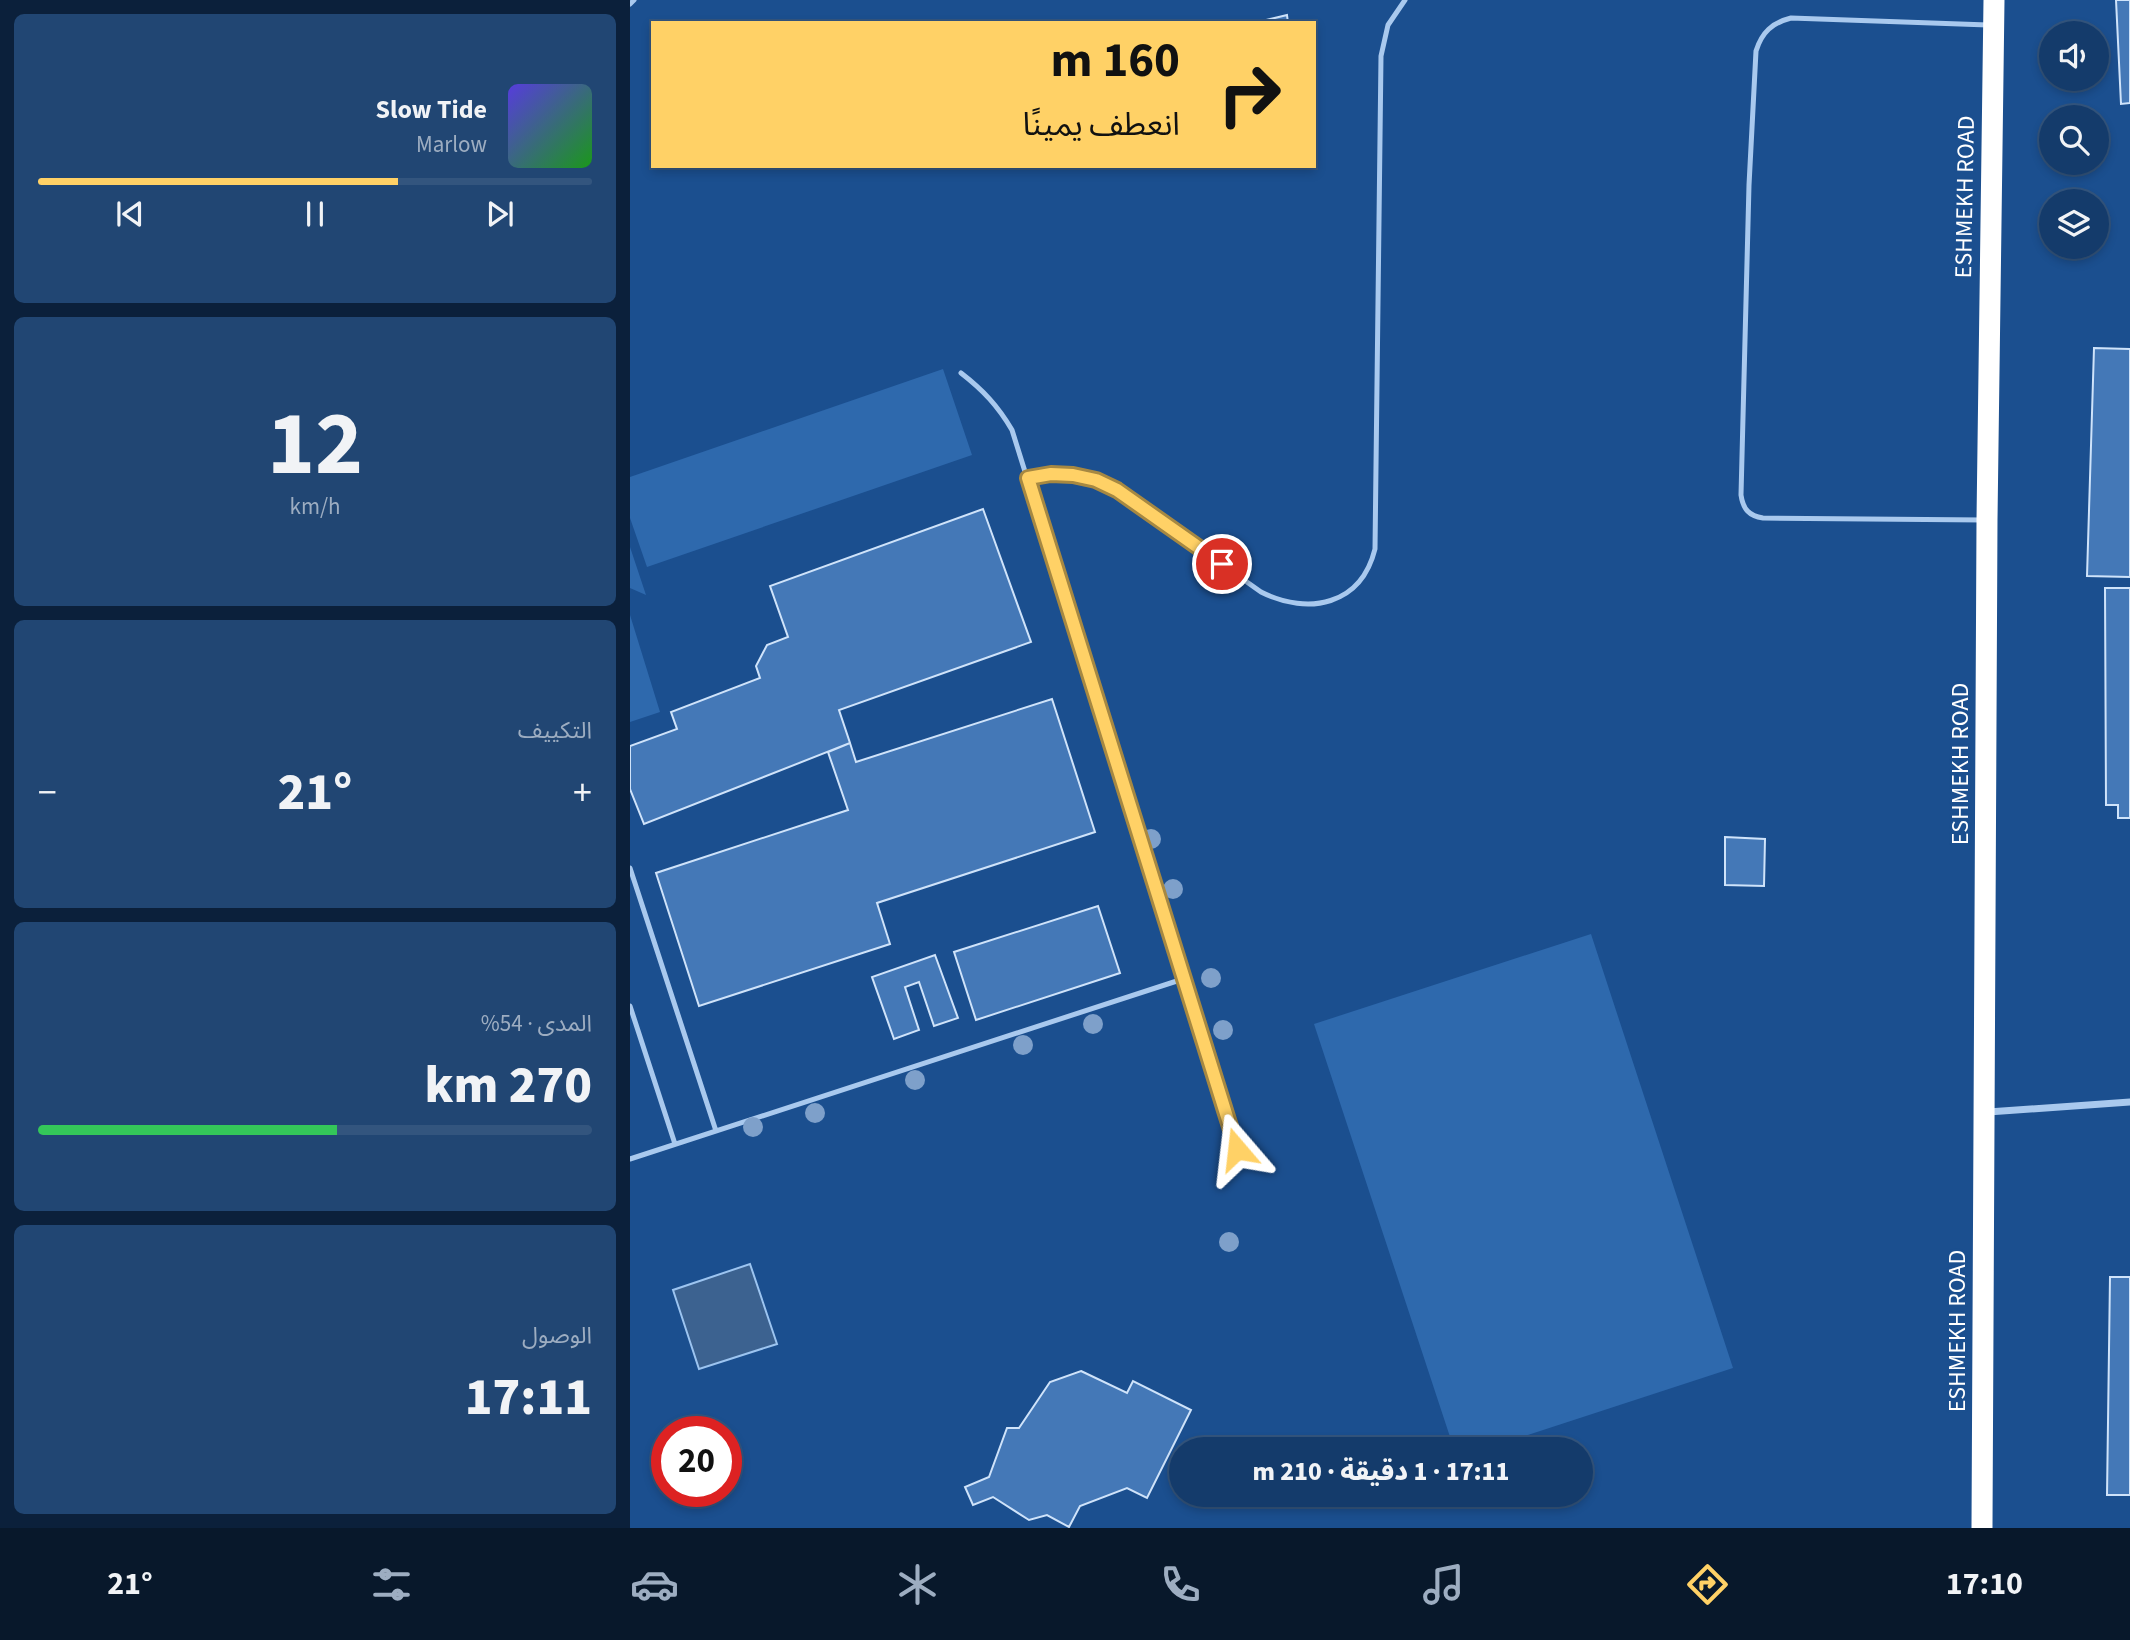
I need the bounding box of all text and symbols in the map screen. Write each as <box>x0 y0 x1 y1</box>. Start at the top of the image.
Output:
map controls <box>2039 21 2109 259</box>
button: sound <box>2039 21 2109 91</box>
text: 160 m <box>1051 26 1180 96</box>
icon: right <box>1204 49 1295 140</box>
text: Slow Tide <box>376 91 487 128</box>
text: انعطف يمينًا <box>1023 102 1180 148</box>
button: search <box>2039 105 2109 175</box>
street label: ESHMEKH ROAD <box>1946 115 1984 279</box>
text: Marlow <box>416 128 487 161</box>
button: layers <box>2039 189 2109 259</box>
icon: previous <box>111 195 149 233</box>
icon: pause <box>296 195 334 233</box>
icon: next <box>481 195 519 233</box>
text: 12 <box>267 380 363 509</box>
text: km/h <box>290 490 341 523</box>
pin <box>1192 534 1252 594</box>
icon: arrive <box>1203 545 1241 583</box>
street label: ESHMEKH ROAD <box>1943 683 1978 845</box>
text: التكييف <box>518 714 592 747</box>
text: 21° <box>278 756 352 830</box>
text: − <box>38 766 57 820</box>
text: + <box>573 766 592 820</box>
text: المدى · 54% <box>481 1007 592 1040</box>
text: 270 km <box>424 1049 592 1123</box>
position arrow <box>1200 1112 1274 1186</box>
street label: ESHMEKH ROAD <box>1940 1250 1975 1412</box>
text: الوصول <box>522 1319 592 1352</box>
text: 17:11 <box>465 1361 592 1435</box>
speed limit sign: 20 <box>651 1416 742 1507</box>
text: 17:11 · 1 دقيقة · 210 m <box>1253 1453 1509 1490</box>
icon: filters <box>367 1560 416 1609</box>
icon: car <box>630 1560 679 1609</box>
icon: climate <box>893 1560 942 1609</box>
icon: phone <box>1156 1560 1205 1609</box>
icon: music <box>1419 1560 1468 1609</box>
icon: directions <box>1683 1560 1732 1609</box>
text: 21° <box>107 1561 153 1607</box>
text: 17:10 <box>1946 1561 2023 1607</box>

